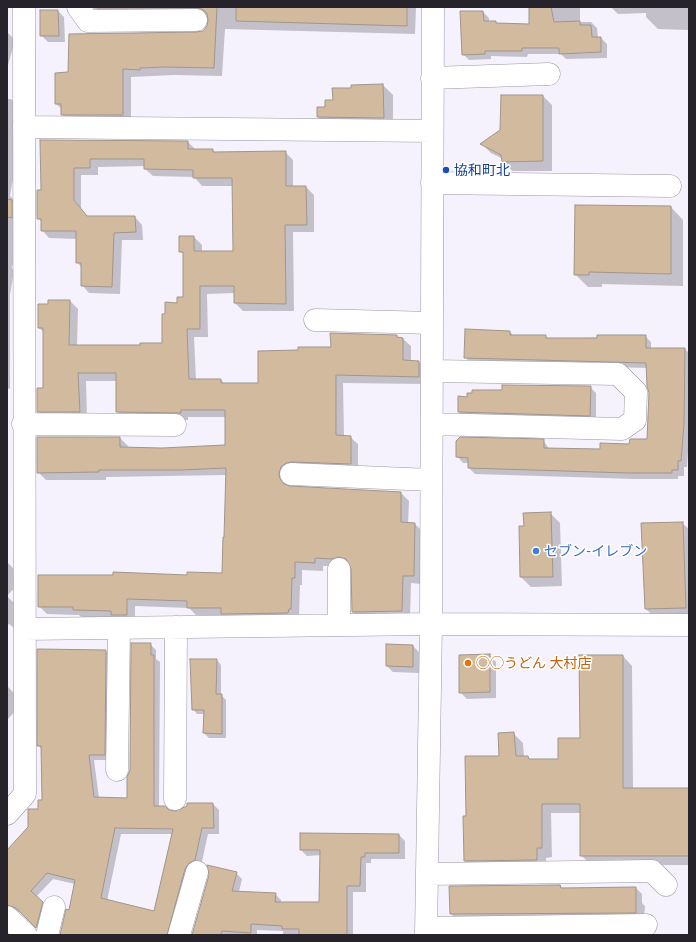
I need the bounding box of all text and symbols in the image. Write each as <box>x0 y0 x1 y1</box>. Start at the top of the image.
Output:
place label: 協和町北 <box>454 162 510 178</box>
marker: 協和町北 <box>441 165 451 175</box>
place label: セブン-イレブン <box>544 543 647 559</box>
marker: セブン-イレブン <box>531 546 541 556</box>
place label: ◯◯うどん 大村店 <box>476 655 592 671</box>
marker: ◯◯うどん 大村店 <box>463 658 473 668</box>

